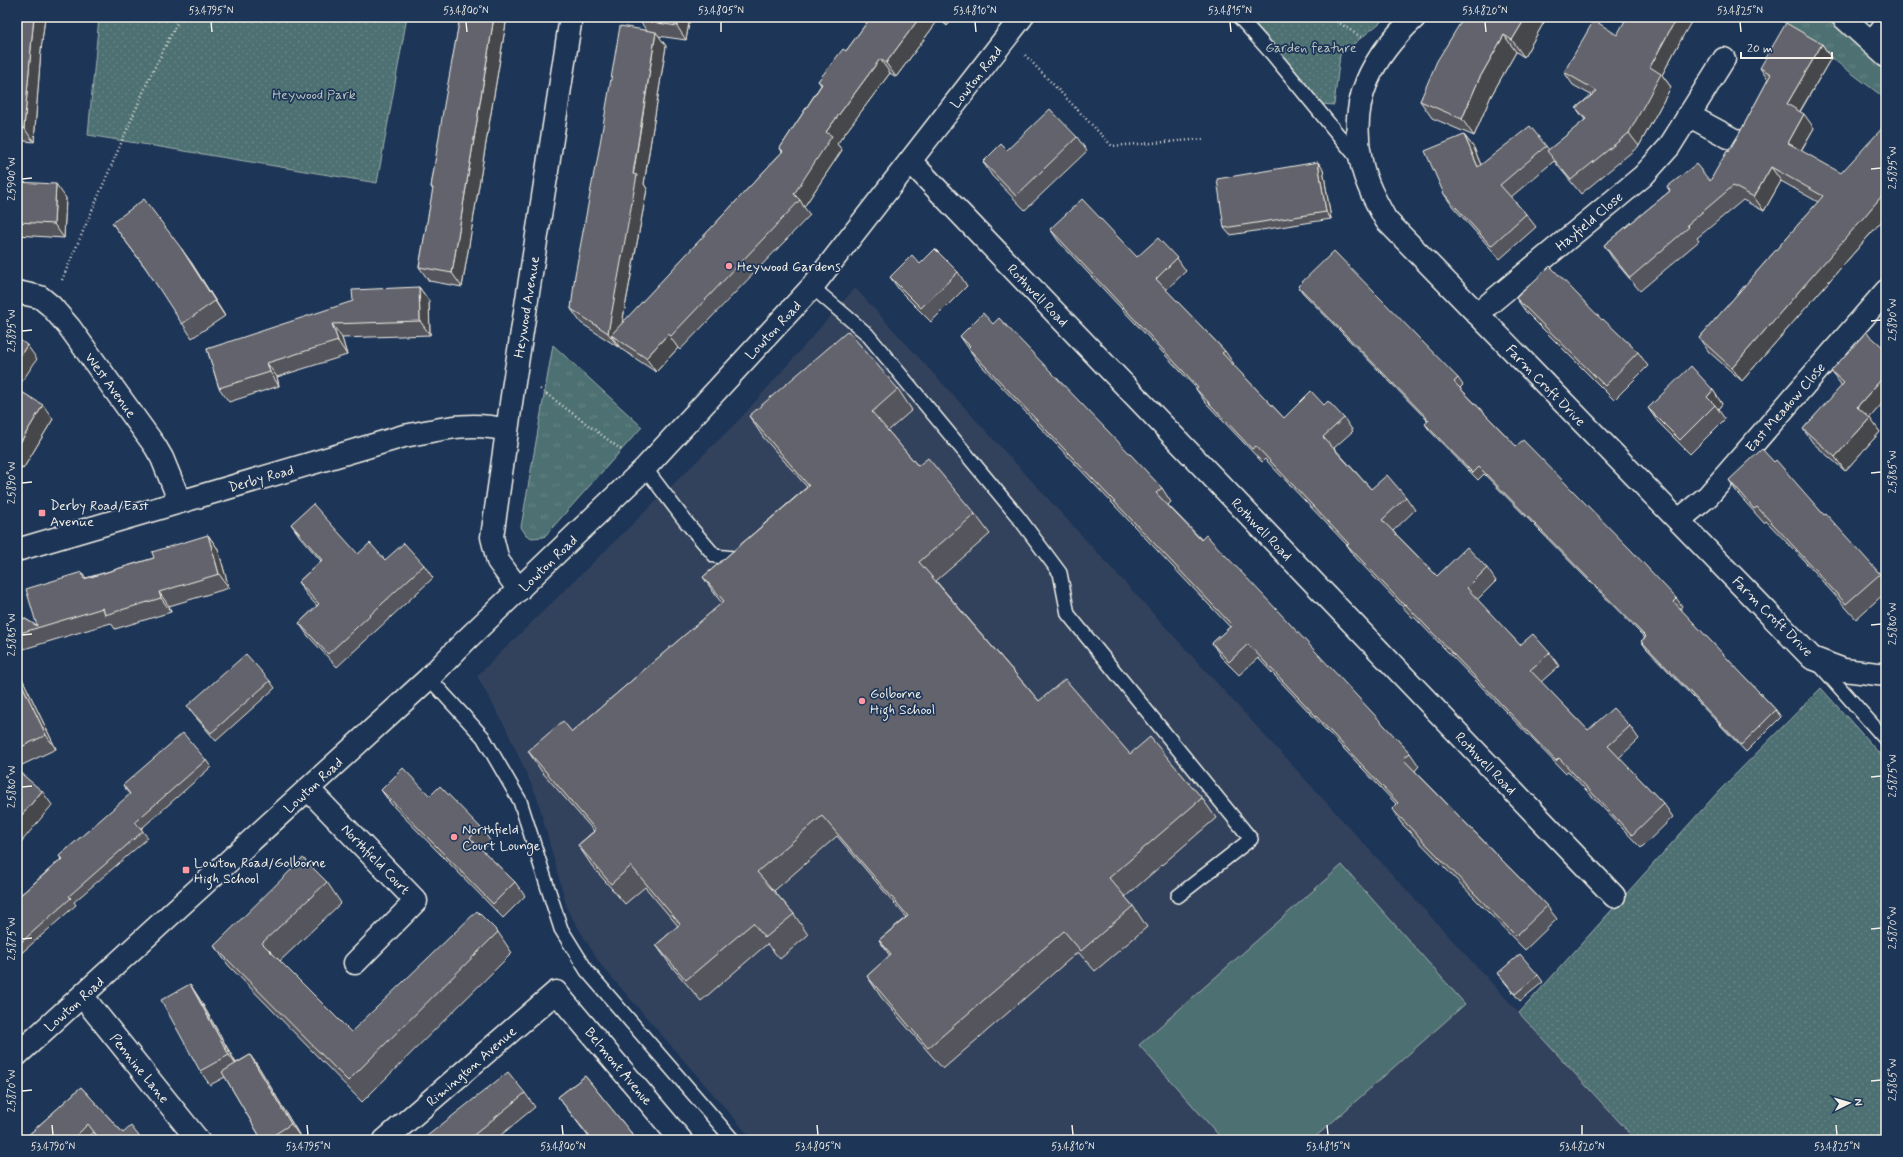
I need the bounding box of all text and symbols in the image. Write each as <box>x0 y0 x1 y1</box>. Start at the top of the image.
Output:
text: 53.4795°N <box>189 4 234 18</box>
text: 53.4800°N <box>443 4 489 18</box>
text: 53.4805°N <box>698 4 744 18</box>
text: 53.4810°N <box>953 4 997 18</box>
text: 53.4815°N <box>1208 4 1252 18</box>
text: 53.4820°N <box>1462 4 1508 18</box>
text: 53.4825°N <box>1717 4 1763 18</box>
scale bar <box>1741 34 1832 60</box>
park label: Garden feature <box>1265 39 1357 57</box>
text: 20 m <box>1747 41 1773 57</box>
street label: Lowton Road <box>947 43 1007 112</box>
park label: Heywood Park <box>272 86 356 104</box>
text: 2.5895°W <box>1886 147 1900 189</box>
text: 2.5900°W <box>5 157 19 201</box>
street label: Hayfield Close <box>1552 188 1627 255</box>
street label: Heywood Avenue <box>510 255 544 359</box>
place label: Heywood Gardens <box>737 258 841 276</box>
street label: Rothwell Road <box>1003 260 1072 331</box>
marker: Heywood Gardens <box>724 261 734 271</box>
street label: Lowton Road <box>742 297 806 364</box>
text: 2.5890°W <box>1886 299 1900 341</box>
text: 2.5895°W <box>5 310 19 352</box>
street label: Farm Croft Drive <box>1502 341 1589 430</box>
street label: West Avenue <box>80 349 140 422</box>
street label: East Meadow Close <box>1742 359 1830 456</box>
text: 2.5885°W <box>1886 451 1900 493</box>
street label: Derby Road <box>226 461 296 497</box>
text: 2.5890°W <box>5 462 19 504</box>
street label: Rothwell Road <box>1227 494 1296 565</box>
place label: Derby Road/East Avenue <box>50 497 149 531</box>
marker: Derby Road/East Avenue <box>37 508 47 518</box>
street label: Lowton Road <box>516 531 582 596</box>
street label: Farm Croft Drive <box>1728 573 1816 661</box>
text: 2.5880°W <box>1886 603 1900 645</box>
text: 2.5885°W <box>5 614 19 656</box>
place label: Golborne High School <box>870 685 935 721</box>
marker: Golborne High School <box>857 696 867 706</box>
street label: Rothwell Road <box>1451 728 1520 799</box>
street label: Lowton Road <box>280 754 347 818</box>
text: 2.5875°W <box>1886 755 1900 797</box>
text: 2.5880°W <box>5 766 19 808</box>
street label: Northfield Court <box>337 821 414 899</box>
place label: Northfield Court Lounge <box>462 821 541 856</box>
marker: Northfield Court Lounge <box>449 832 459 842</box>
place label: Lowton Road/Golborne High School <box>194 854 327 890</box>
marker: Lowton Road/Golborne High School <box>181 865 191 875</box>
text: 2.5870°W <box>1886 907 1900 949</box>
text: 2.5875°W <box>5 918 19 960</box>
street label: Lowton Road <box>41 973 108 1036</box>
street label: Rimington Avenue <box>423 1023 520 1111</box>
street label: Belmont Avenue <box>580 1024 656 1110</box>
street label: Pennine Lane <box>106 1030 173 1107</box>
text: 2.5865°W <box>1886 1059 1900 1101</box>
text: 2.5870°W <box>5 1070 19 1112</box>
north arrow <box>1829 1083 1869 1123</box>
text: N <box>1851 1098 1865 1106</box>
text: 53.4790°N <box>31 1140 75 1154</box>
text: 53.4795°N <box>286 1140 331 1154</box>
text: 53.4800°N <box>540 1140 586 1154</box>
text: 53.4805°N <box>795 1140 841 1154</box>
text: 53.4810°N <box>1051 1140 1095 1154</box>
text: 53.4815°N <box>1306 1140 1350 1154</box>
text: 53.4820°N <box>1559 1140 1605 1154</box>
text: 53.4825°N <box>1814 1140 1860 1154</box>

